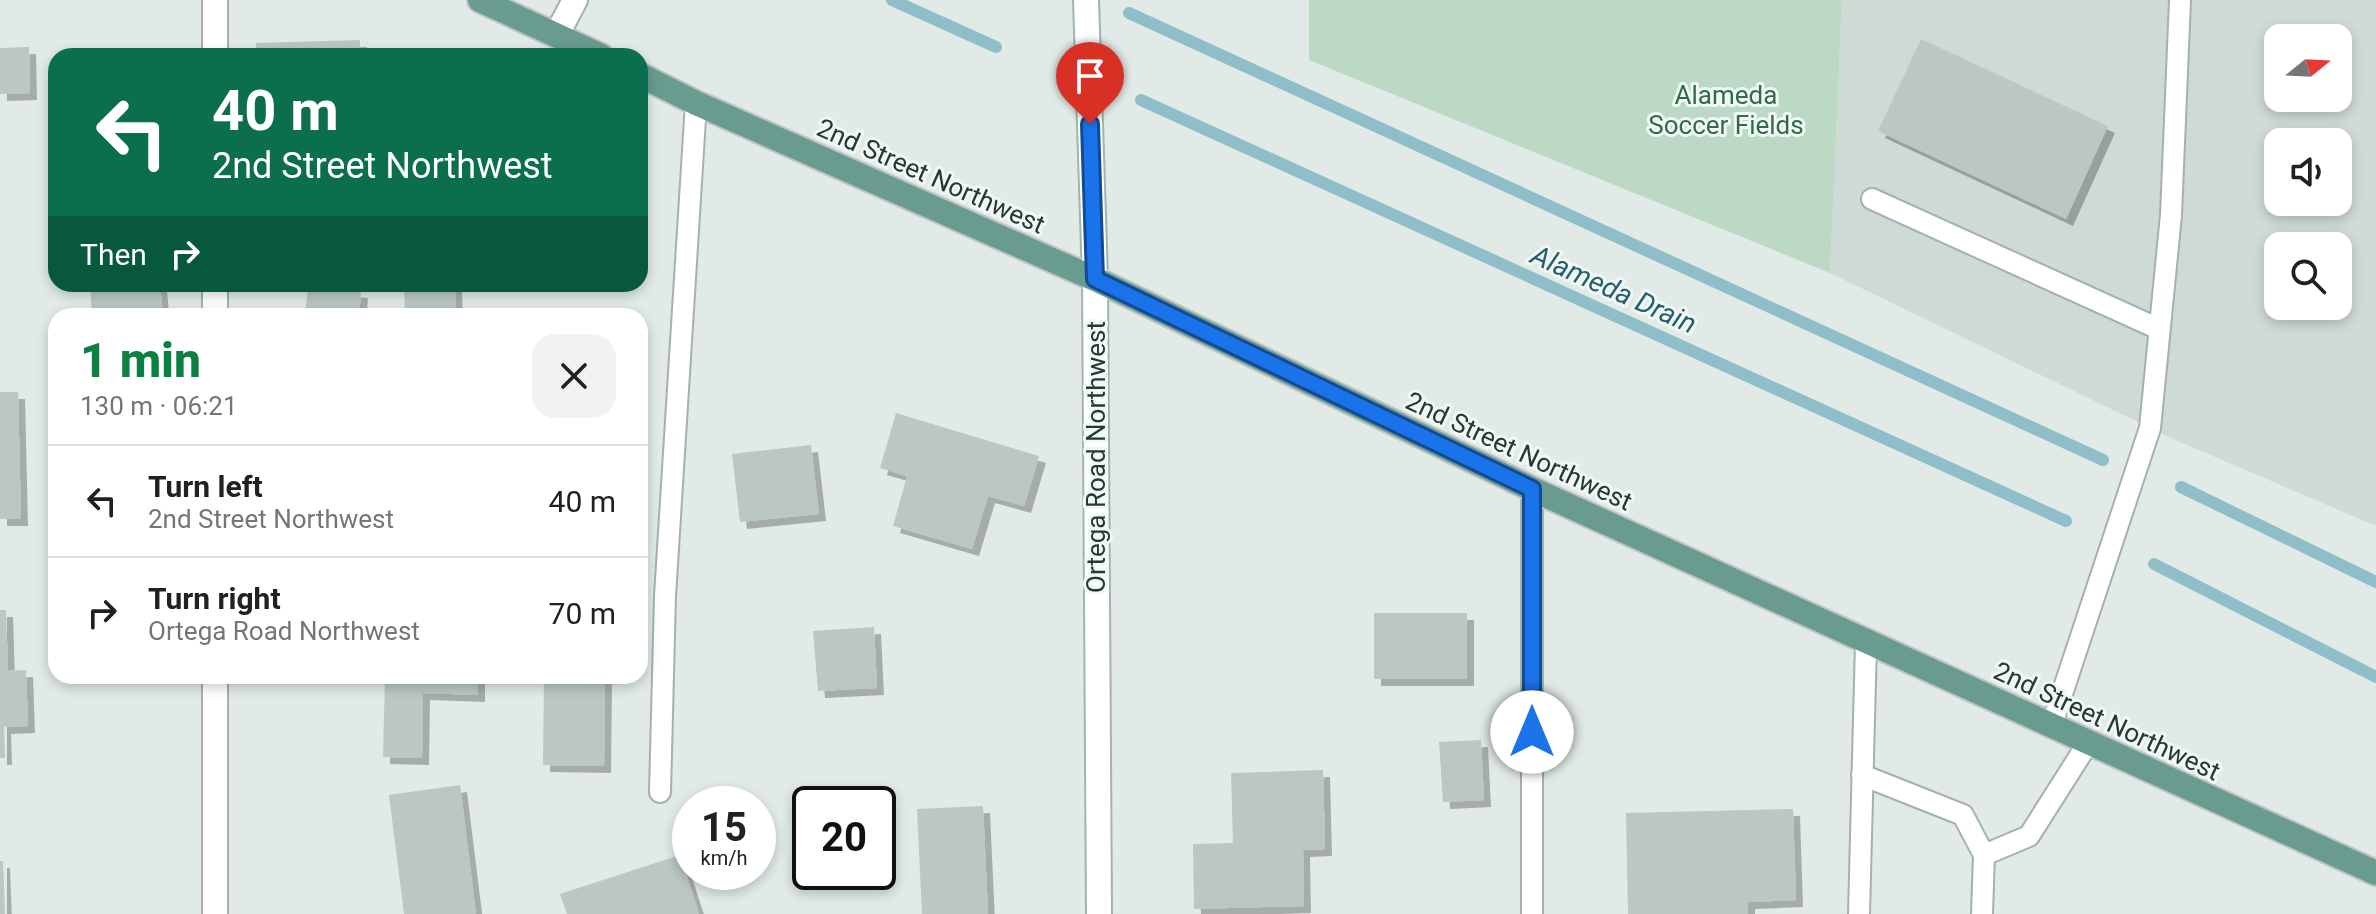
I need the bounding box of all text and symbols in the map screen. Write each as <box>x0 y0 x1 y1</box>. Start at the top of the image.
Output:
north arrow <box>2264 24 2352 112</box>
map controls <box>2264 24 2352 320</box>
pin <box>1056 42 1124 124</box>
icon: arrive <box>1068 54 1112 98</box>
text: 40 m <box>212 78 339 144</box>
icon: left <box>80 80 184 184</box>
park label: Alameda Soccer Fields <box>1648 80 1804 140</box>
street label: 2nd Street Northwest <box>813 112 1049 240</box>
button: sound <box>2264 128 2352 216</box>
text: 2nd Street Northwest <box>212 145 553 187</box>
icon: right <box>163 232 207 276</box>
button: search <box>2264 232 2352 320</box>
text: Then <box>80 237 147 272</box>
water label: Alameda Drain <box>1524 238 1701 341</box>
street label: Ortega Road Northwest <box>1081 321 1111 593</box>
text: 1 min <box>80 332 201 389</box>
button: close <box>532 334 616 418</box>
street label: 2nd Street Northwest <box>1401 385 1637 517</box>
text: 130 m · 06:21 <box>80 391 238 421</box>
text: Turn left <box>148 469 263 504</box>
icon: left <box>80 479 124 523</box>
text: 40 m <box>549 484 616 519</box>
text: 2nd Street Northwest <box>148 504 394 534</box>
text: Turn right <box>148 581 281 616</box>
icon: right <box>80 591 124 635</box>
text: 70 m <box>549 596 616 631</box>
text: Ortega Road Northwest <box>148 616 420 646</box>
street label: 2nd Street Northwest <box>1989 655 2225 787</box>
position arrow <box>1490 690 1574 774</box>
speed limit sign: 20 <box>792 786 896 890</box>
text: 15 <box>701 804 747 851</box>
text: km/h <box>701 846 747 870</box>

